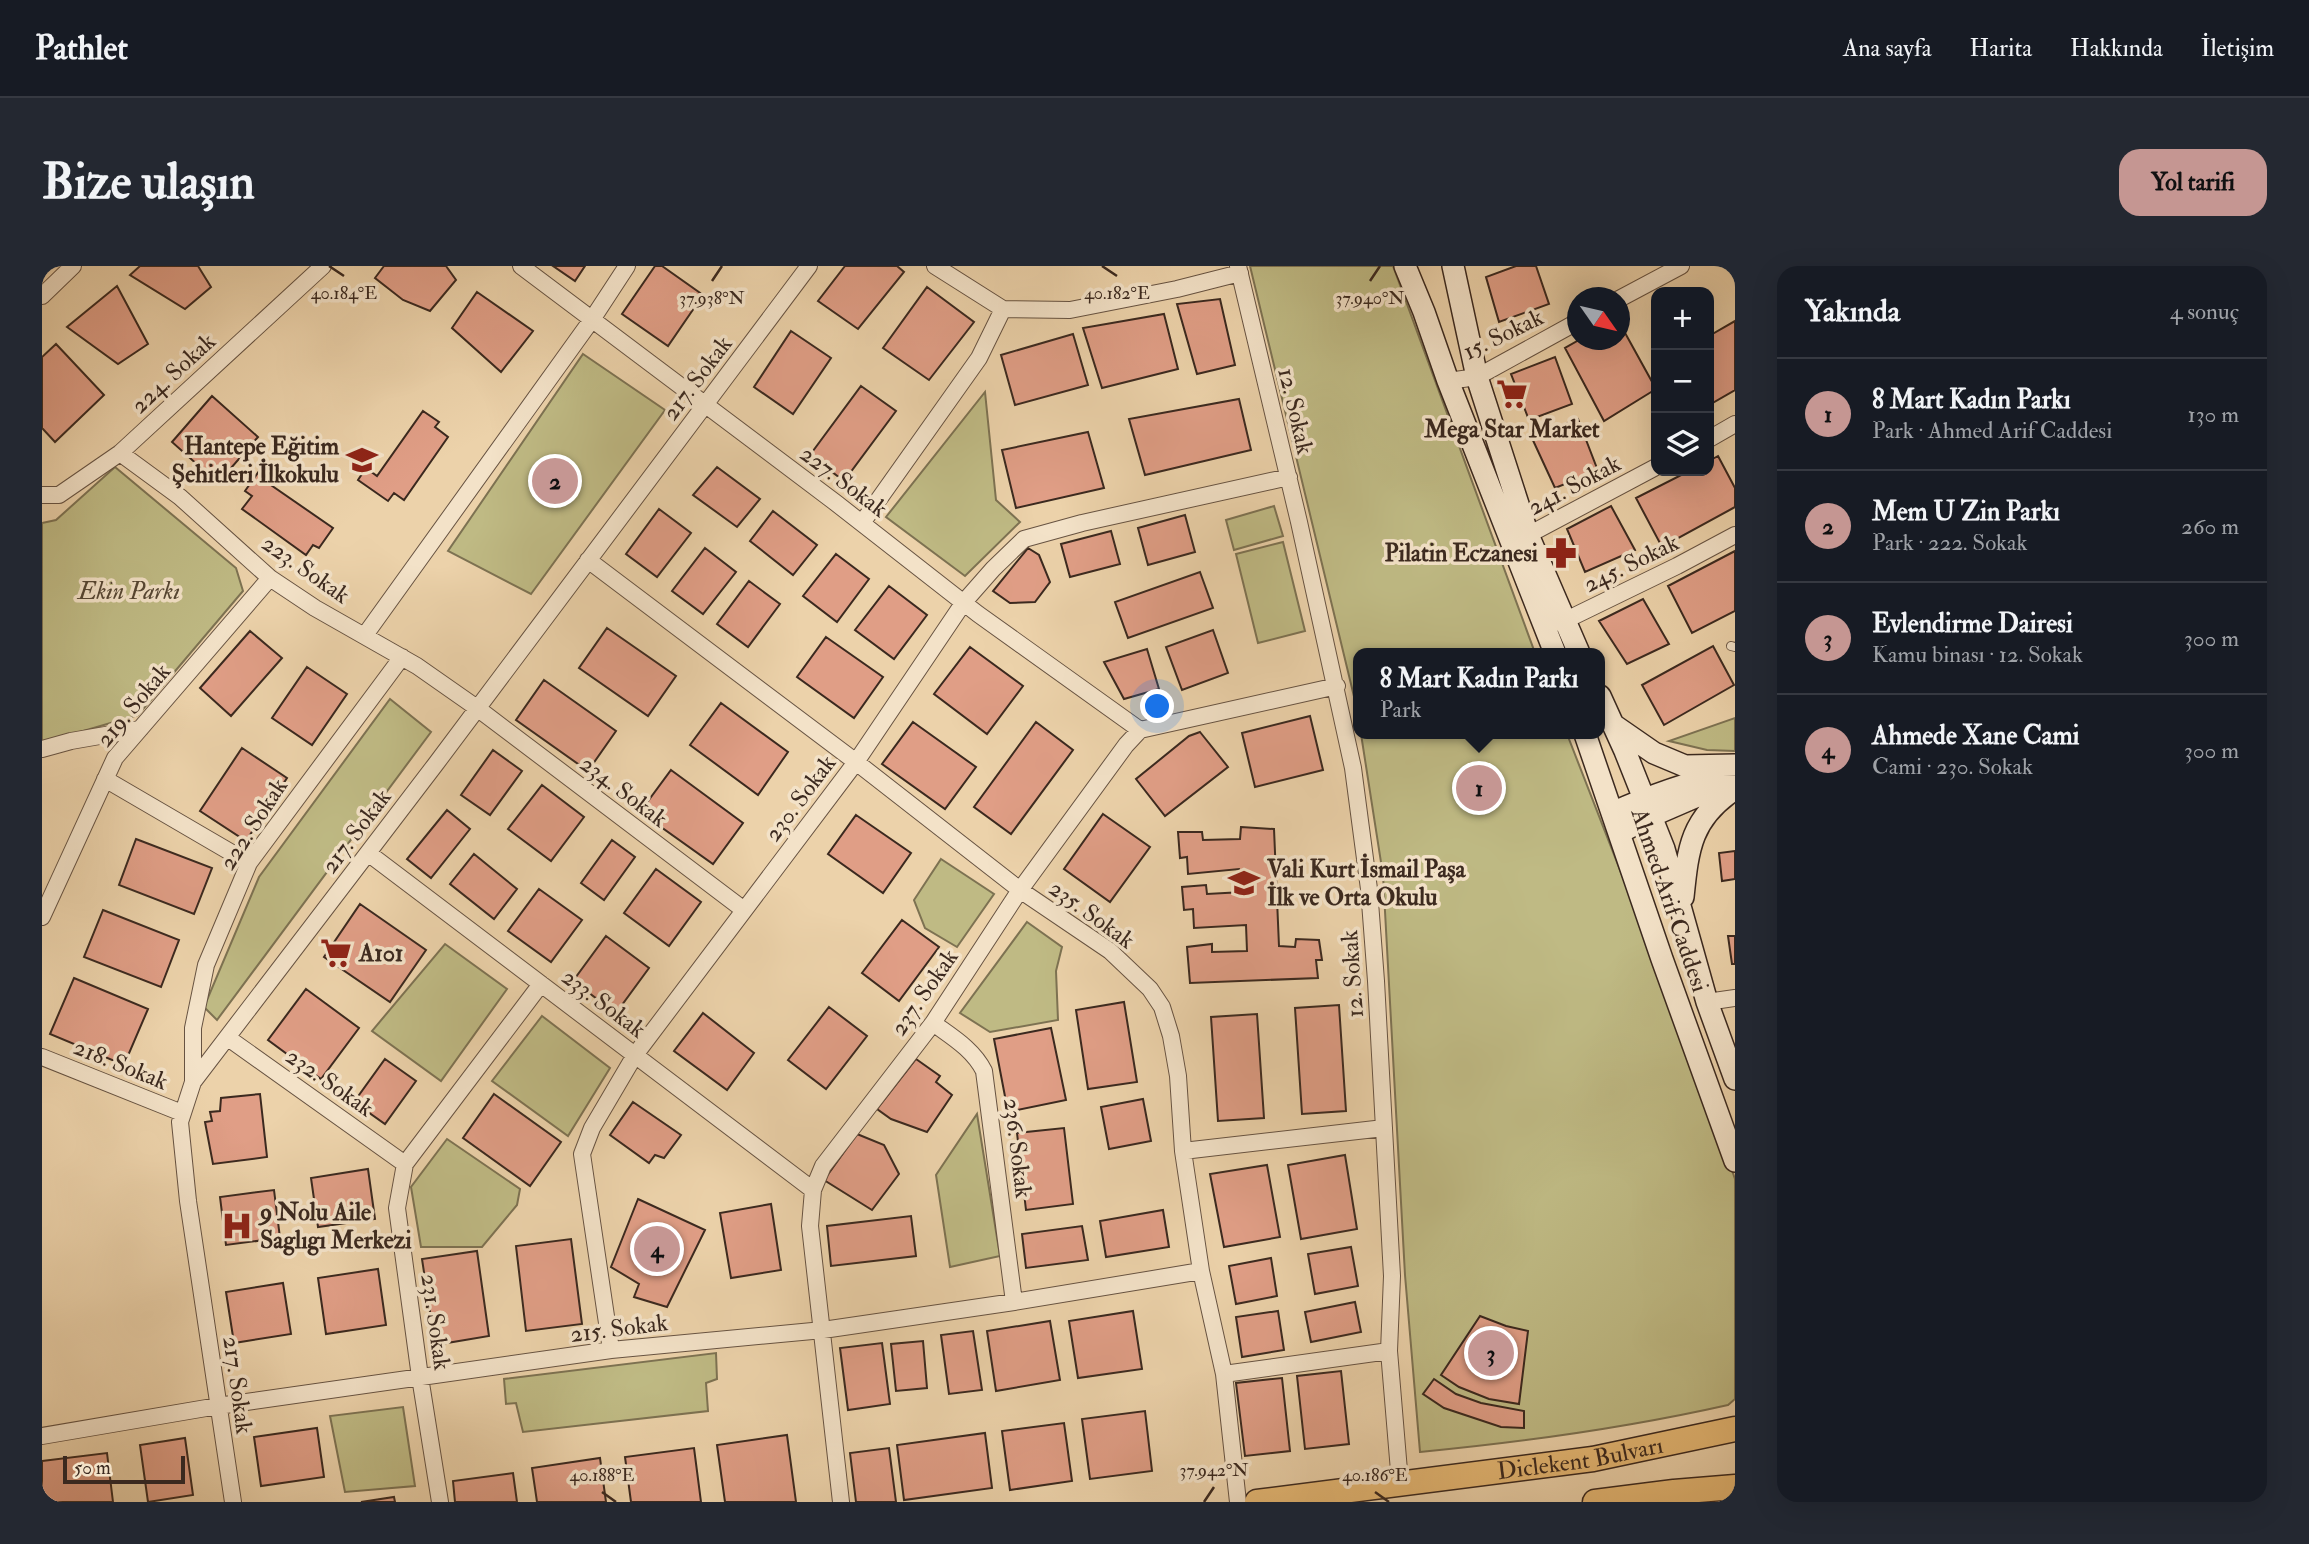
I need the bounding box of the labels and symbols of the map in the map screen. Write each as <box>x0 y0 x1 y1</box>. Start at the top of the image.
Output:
text: 40.184°E <box>311 282 377 305</box>
text: 40.182°E <box>1084 282 1150 305</box>
text: 37.938°N <box>679 287 745 310</box>
text: 37.940°N <box>1336 287 1404 310</box>
north arrow <box>1567 287 1630 350</box>
street label: 15. Sokak <box>1458 301 1549 367</box>
street label: 224. Sokak <box>124 326 223 420</box>
street label: 217. Sokak <box>655 329 740 427</box>
street label: 12. Sokak <box>1271 365 1321 458</box>
supermarket icon: Mega Star Market <box>1495 377 1529 411</box>
place label: Mega Star Market <box>1423 414 1600 445</box>
place label: Hantepe Eğitim Şehitleri İlkokulu <box>172 431 340 490</box>
street label: 227. Sokak <box>794 438 894 525</box>
school or university icon: Hantepe Eğitim Şehitleri İlkokulu <box>345 443 379 477</box>
street label: 241. Sokak <box>1522 448 1626 523</box>
pin: 2 <box>532 455 578 507</box>
street label: 245. Sokak <box>1578 527 1684 600</box>
street label: 223. Sokak <box>256 528 356 611</box>
pharmacy icon: Pilatin Eczanesi <box>1544 536 1578 570</box>
place label: Pilatin Eczanesi <box>1384 538 1539 569</box>
park label: Ekin Parkı <box>76 576 180 607</box>
street label: 219. Sokak <box>89 657 178 754</box>
your location <box>1140 689 1174 723</box>
street label: 234. Sokak <box>574 748 674 835</box>
street label: 230. Sokak <box>758 748 843 848</box>
pin: 1 <box>1456 762 1502 814</box>
street label: 222. Sokak <box>212 772 295 876</box>
street label: 217. Sokak <box>314 782 399 880</box>
street label: Ahmed Arif Caddesi <box>1623 803 1715 996</box>
place label: Vali Kurt İsmail Paşa İlk ve Orta Okulu <box>1266 853 1467 913</box>
school or university icon: Vali Kurt İsmail Paşa İlk ve Orta Okulu <box>1227 866 1261 900</box>
street label: 235. Sokak <box>1043 873 1141 956</box>
street label: 12. Sokak <box>1334 929 1371 1019</box>
supermarket icon: A101 <box>319 936 353 970</box>
place label: A101 <box>358 938 403 969</box>
street label: 237. Sokak <box>883 942 966 1042</box>
street label: 233. Sokak <box>555 962 652 1045</box>
street label: 218. Sokak <box>69 1032 173 1098</box>
street label: 232. Sokak <box>280 1041 380 1124</box>
street label: 236. Sokak <box>996 1096 1039 1200</box>
place label: 9 Nolu Aile Saglıgı Merkezi <box>258 1197 412 1256</box>
hospital icon: 9 Nolu Aile Saglıgı Merkezi <box>220 1209 254 1243</box>
pin: 4 <box>634 1223 680 1275</box>
street label: 231. Sokak <box>413 1272 458 1373</box>
street label: 215. Sokak <box>569 1307 670 1350</box>
pin: 3 <box>1468 1327 1514 1379</box>
street label: 217. Sokak <box>215 1334 260 1436</box>
street label: Diclekent Bulvarı <box>1495 1430 1666 1487</box>
scale bar <box>63 1453 186 1485</box>
text: 37.942°N <box>1180 1459 1248 1482</box>
text: 40.188°E <box>569 1464 635 1487</box>
text: 40.186°E <box>1342 1464 1408 1487</box>

